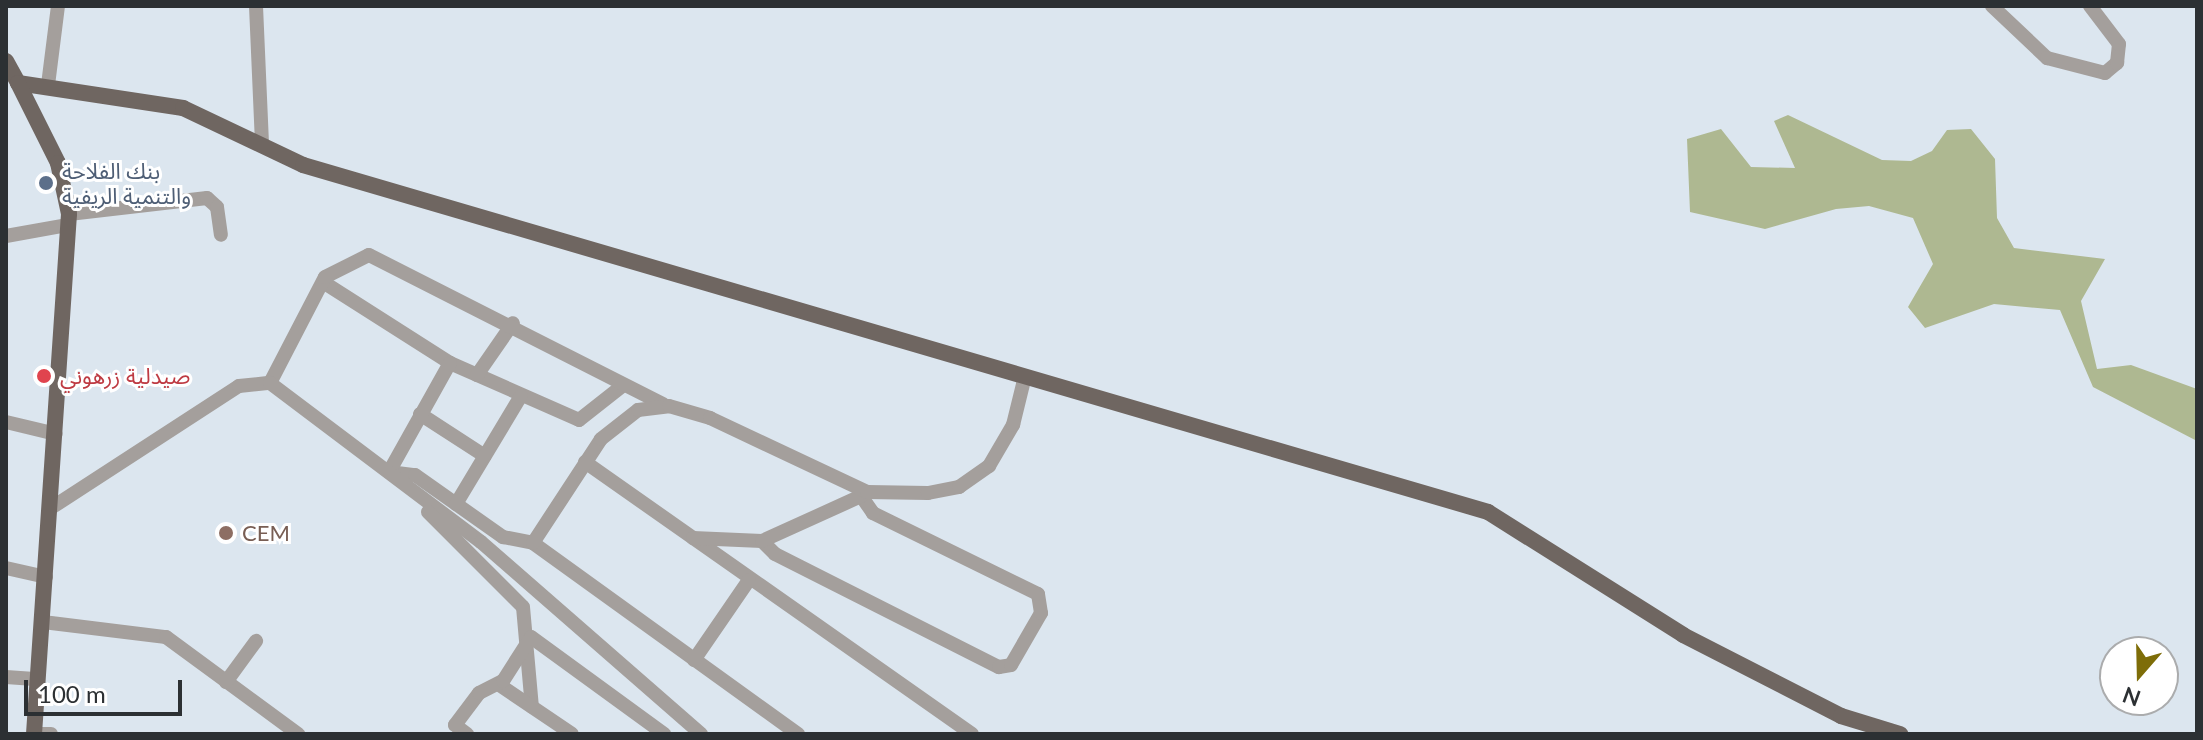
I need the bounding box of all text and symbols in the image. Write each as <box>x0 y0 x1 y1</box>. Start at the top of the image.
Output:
place label: بنك الفلاحة والتنمية الريفية <box>62 157 191 208</box>
marker: بنك الفلاحة والتنمية الريفية <box>37 174 55 192</box>
place label: صيدلية زرهوني <box>60 363 190 389</box>
marker: صيدلية زرهوني <box>35 367 53 385</box>
place label: CEM <box>242 520 290 546</box>
marker: CEM <box>217 524 235 542</box>
north arrow <box>2099 636 2179 716</box>
scale bar <box>28 664 186 714</box>
text: 100 m <box>38 679 106 708</box>
text: N <box>2119 682 2144 713</box>

